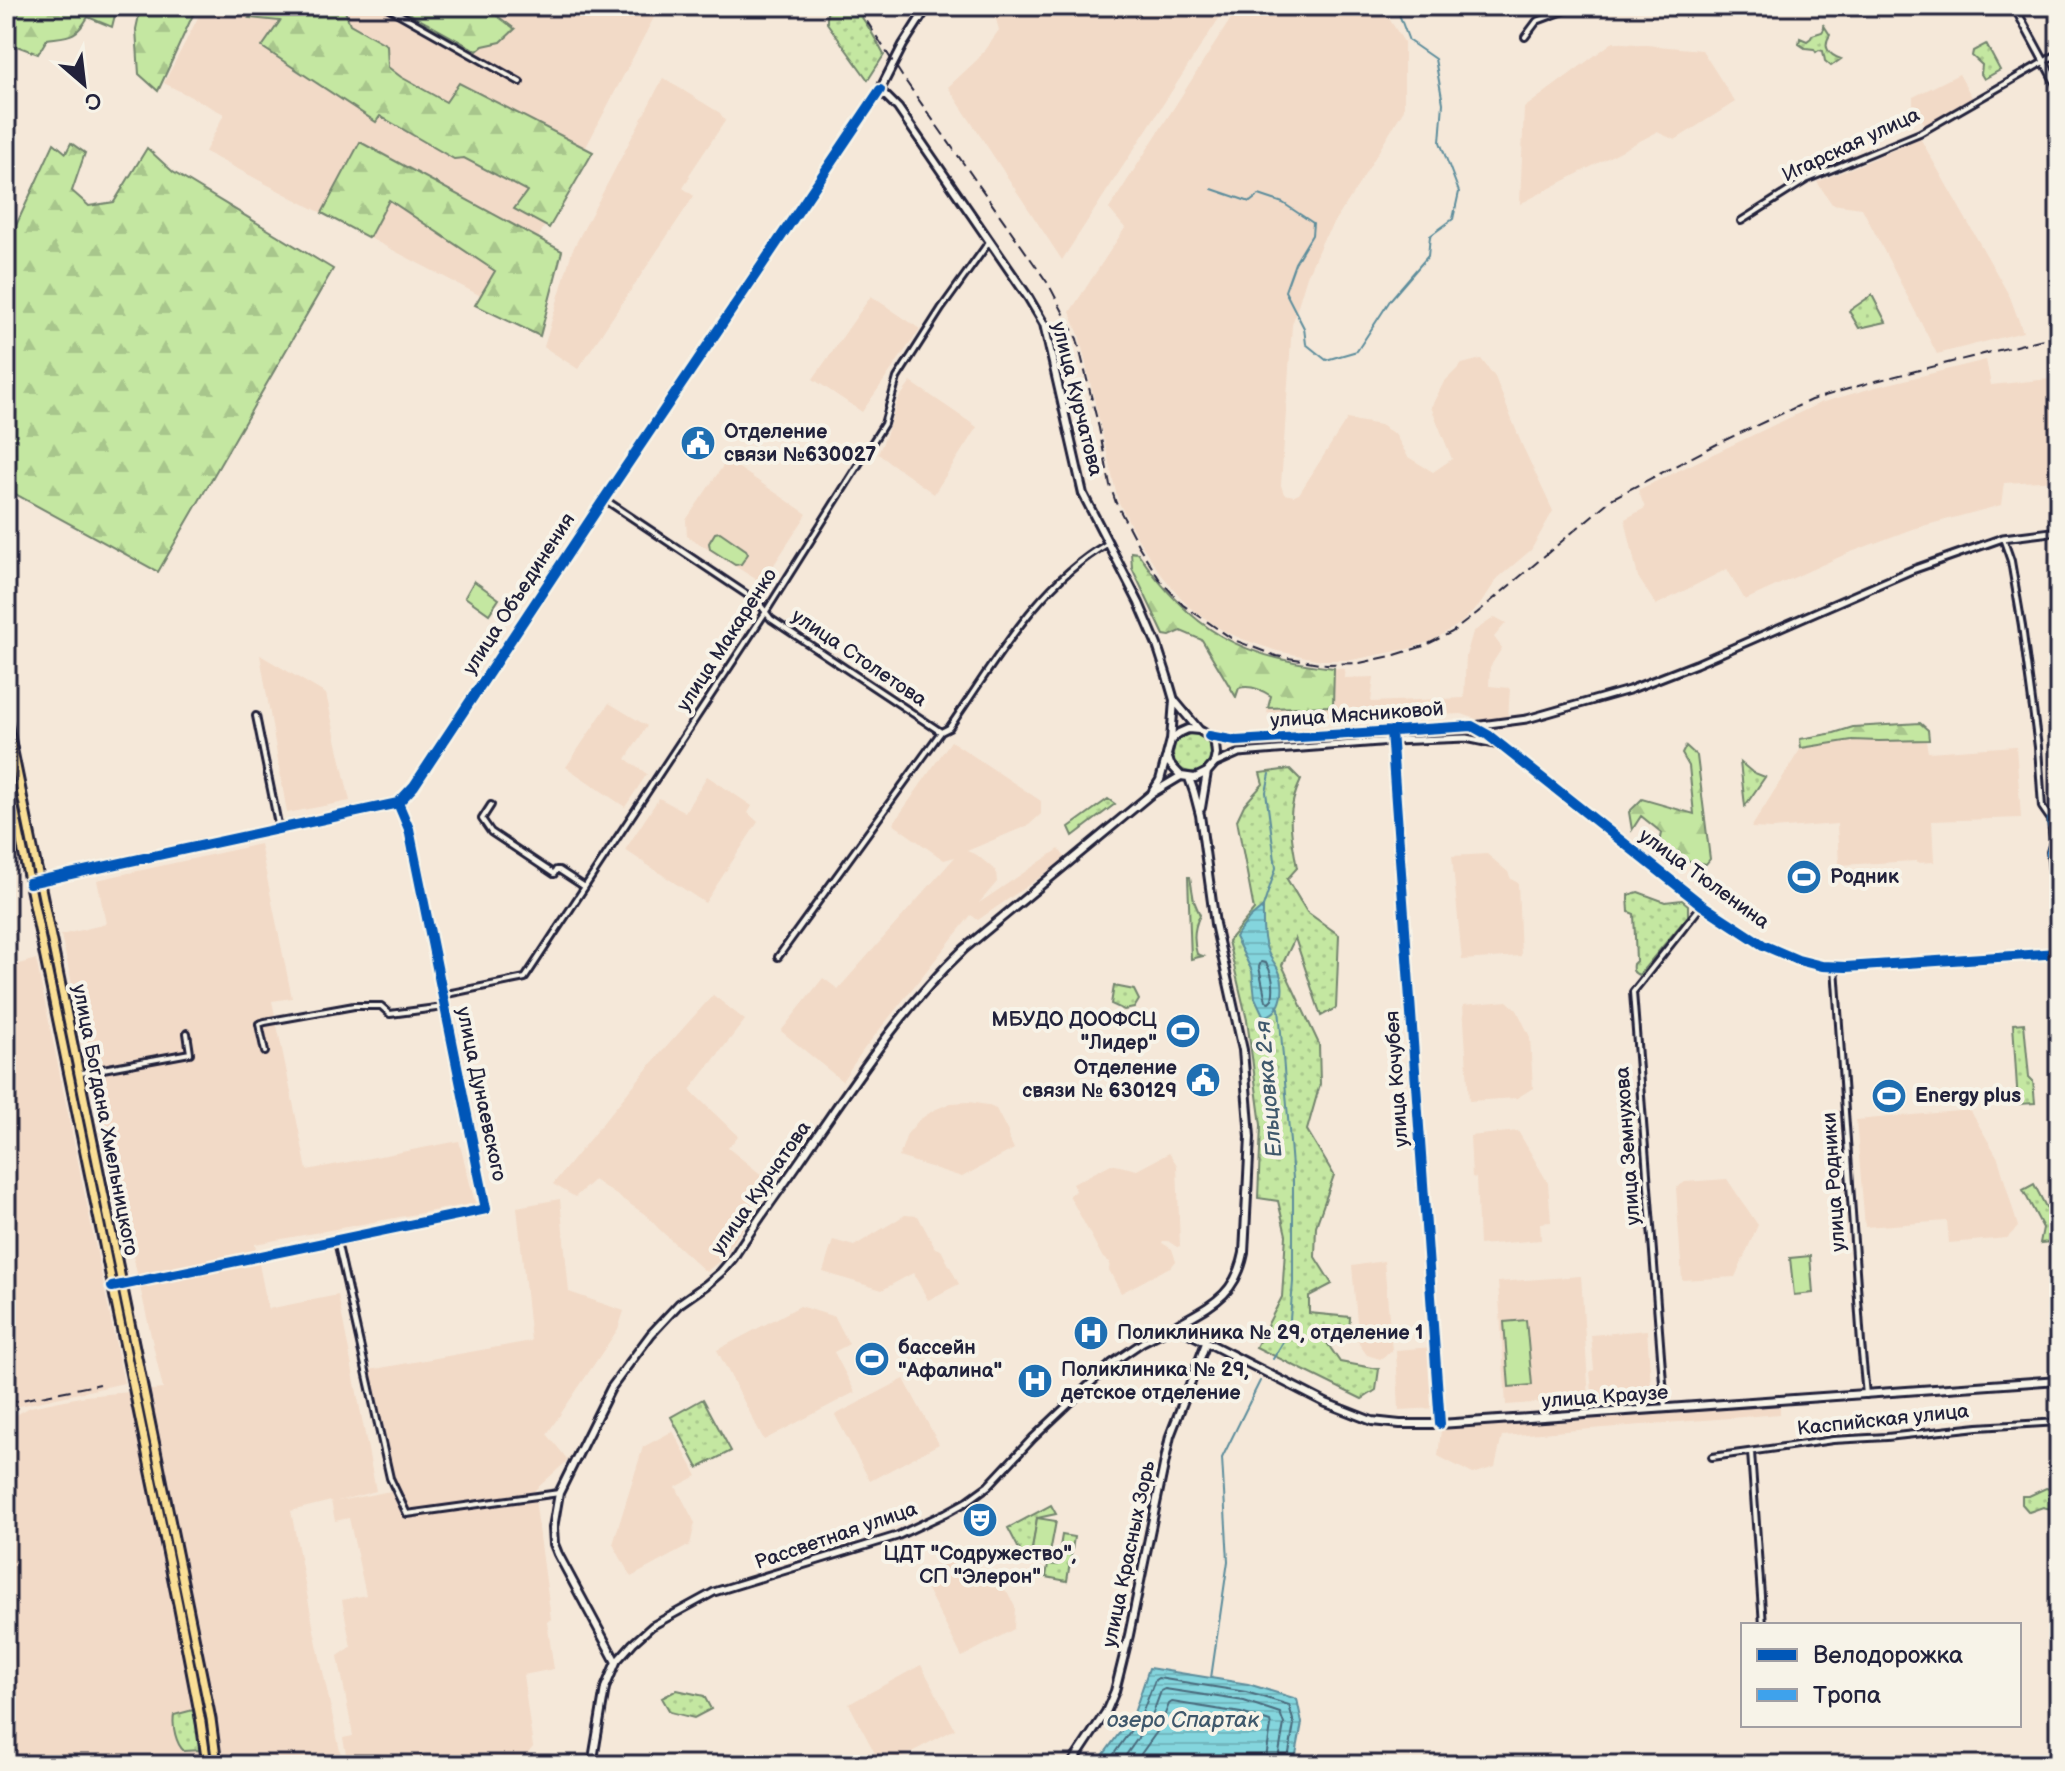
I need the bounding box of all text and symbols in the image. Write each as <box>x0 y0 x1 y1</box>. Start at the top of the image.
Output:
north arrow <box>44 44 124 124</box>
text: С <box>80 85 106 116</box>
street label: Игарская улица <box>1778 103 1924 187</box>
street label: улица Курчатова <box>1046 319 1108 479</box>
place label: Отделение связи №630027 <box>724 420 876 467</box>
public building icon: Отделение связи №630027 <box>679 424 717 462</box>
street label: улица Объединения <box>458 509 580 679</box>
street label: улица Макаренко <box>672 564 782 716</box>
street label: улица Столетова <box>787 604 931 712</box>
street label: улица Мясниковой <box>1269 697 1445 733</box>
street label: улица Тюленина <box>1634 824 1774 934</box>
sports icon: Родник <box>1785 858 1823 896</box>
place label: Родник <box>1830 865 1899 889</box>
street label: улица Богдана Хмельницкого <box>67 982 143 1258</box>
street label: улица Дунаевского <box>451 1005 511 1183</box>
place label: МБУДО ДООФСЦ "Лидер" <box>992 1008 1157 1055</box>
street label: улица Кочубея <box>1380 1010 1414 1148</box>
sports icon: МБУДО ДООФСЦ "Лидер" <box>1164 1012 1202 1050</box>
water label: Ельцовка 2-я <box>1250 1020 1288 1158</box>
place label: Отделение связи № 630129 <box>1022 1056 1177 1103</box>
public building icon: Отделение связи № 630129 <box>1184 1061 1222 1099</box>
street label: улица Земнухова <box>1610 1066 1646 1226</box>
sports icon: Energy plus <box>1870 1077 1908 1115</box>
place label: Energy plus <box>1915 1084 2021 1108</box>
street label: улица Родники <box>1817 1111 1851 1253</box>
street label: улица Курчатова <box>706 1116 816 1260</box>
hospital icon: Поликлиника № 29, отделение 1 <box>1072 1314 1110 1352</box>
place label: Поликлиника № 29, отделение 1 <box>1117 1321 1424 1345</box>
place label: бассейн "Афалина" <box>898 1336 1002 1383</box>
sports icon: бассейн "Афалина" <box>853 1340 891 1378</box>
place label: Поликлиника № 29, детское отделение <box>1060 1358 1249 1405</box>
hospital icon: Поликлиника № 29, детское отделение <box>1016 1362 1054 1400</box>
street label: улица Краузе <box>1541 1381 1669 1413</box>
street label: Каспийская улица <box>1796 1399 1970 1441</box>
street label: улица Красных Зорь <box>1098 1458 1161 1649</box>
street label: Рассветная улица <box>752 1497 920 1575</box>
theatre icon: ЦДТ "Содружество", СП "Элерон" <box>961 1501 999 1539</box>
place label: ЦДТ "Содружество", СП "Элерон" <box>884 1542 1076 1589</box>
legend <box>1741 1623 2021 1727</box>
text: Велодорожка <box>1813 1641 1963 1670</box>
text: Тропа <box>1813 1681 1881 1710</box>
water label: озеро Спартак <box>1107 1707 1259 1734</box>

